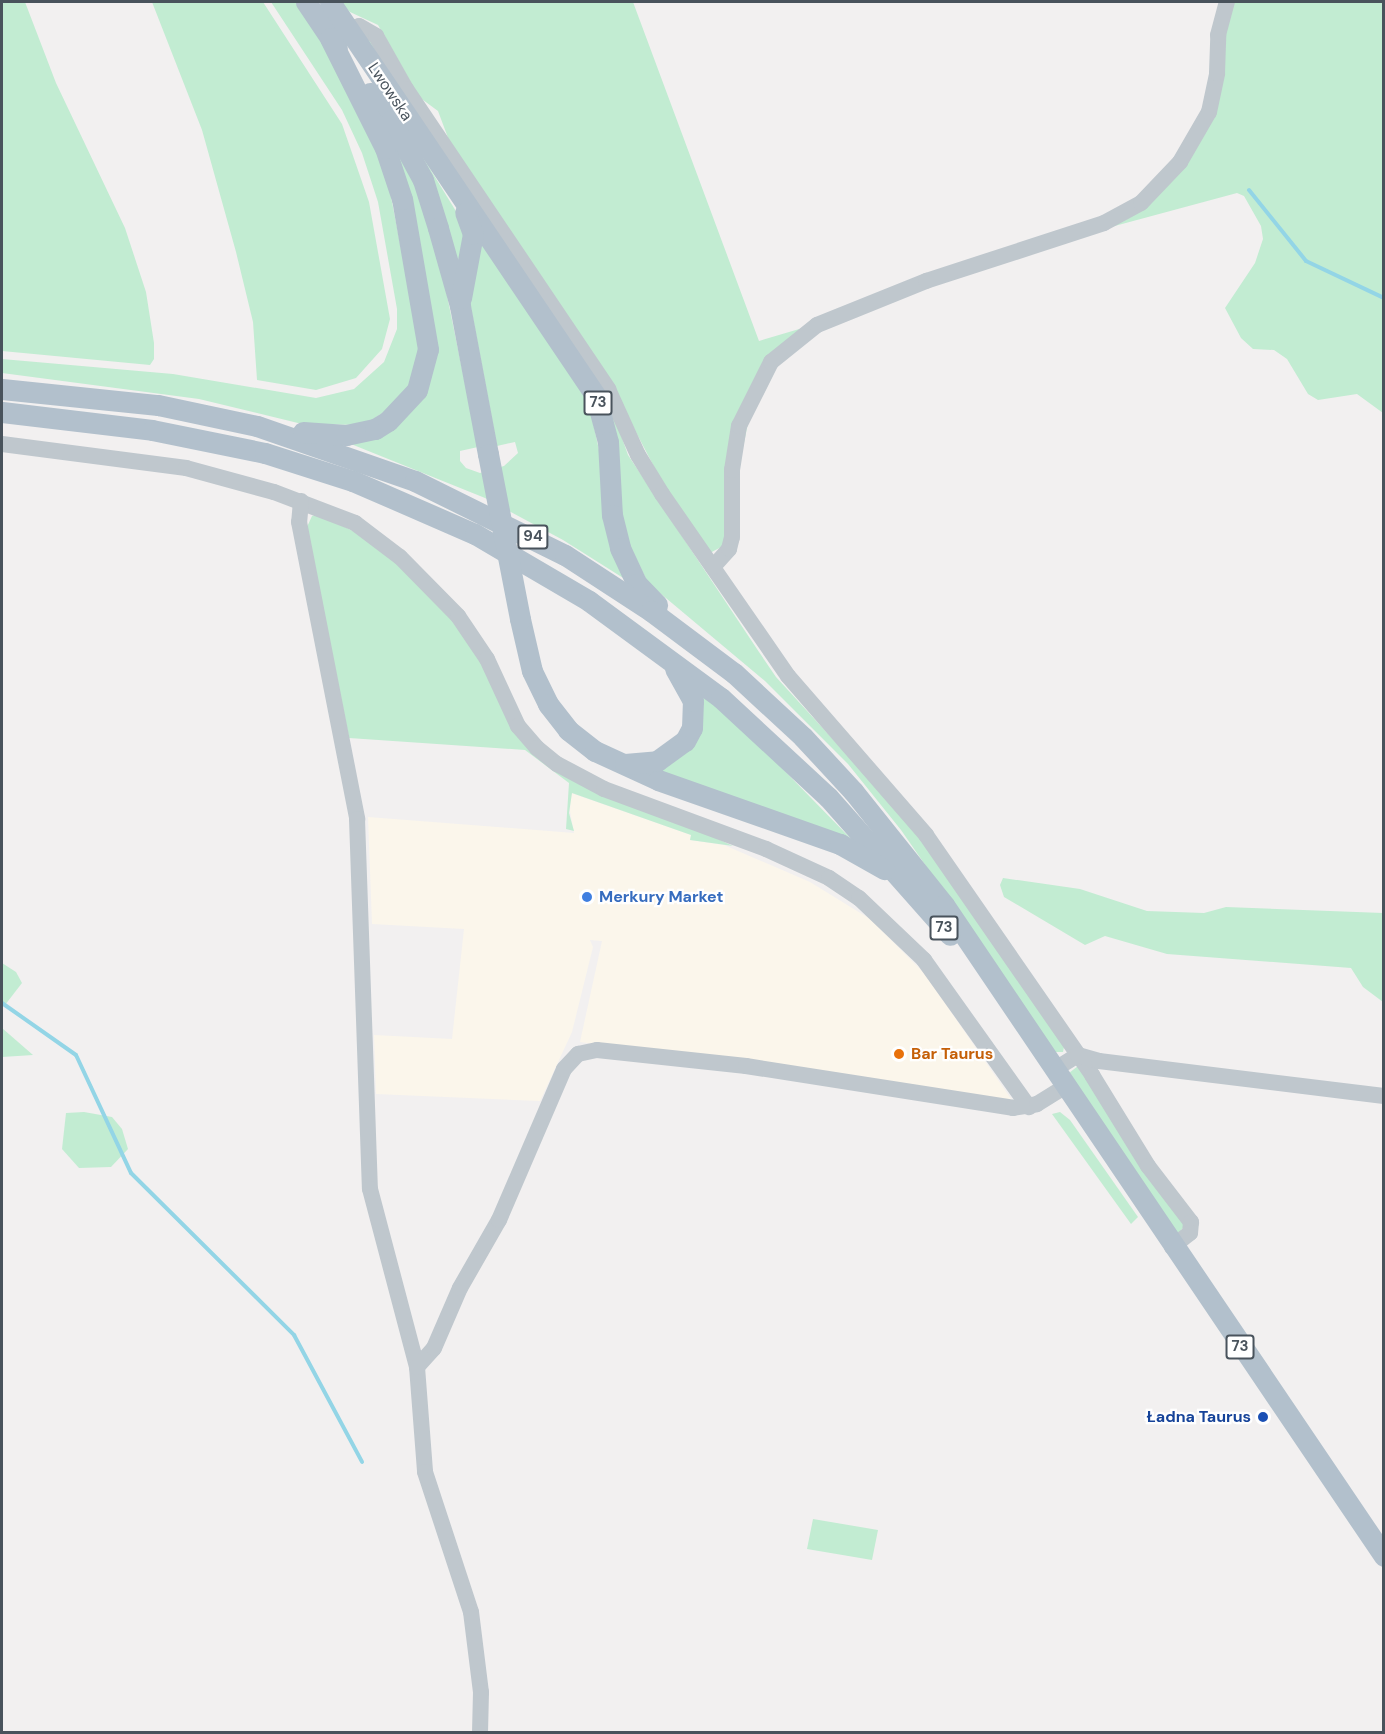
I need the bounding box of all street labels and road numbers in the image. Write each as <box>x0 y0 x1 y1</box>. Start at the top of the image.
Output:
street label: Lwowska <box>364 59 416 125</box>
road number: 73 <box>583 391 613 415</box>
road number: 94 <box>516 525 550 549</box>
road number: 73 <box>929 916 959 940</box>
road number: 73 <box>1225 1335 1255 1359</box>

